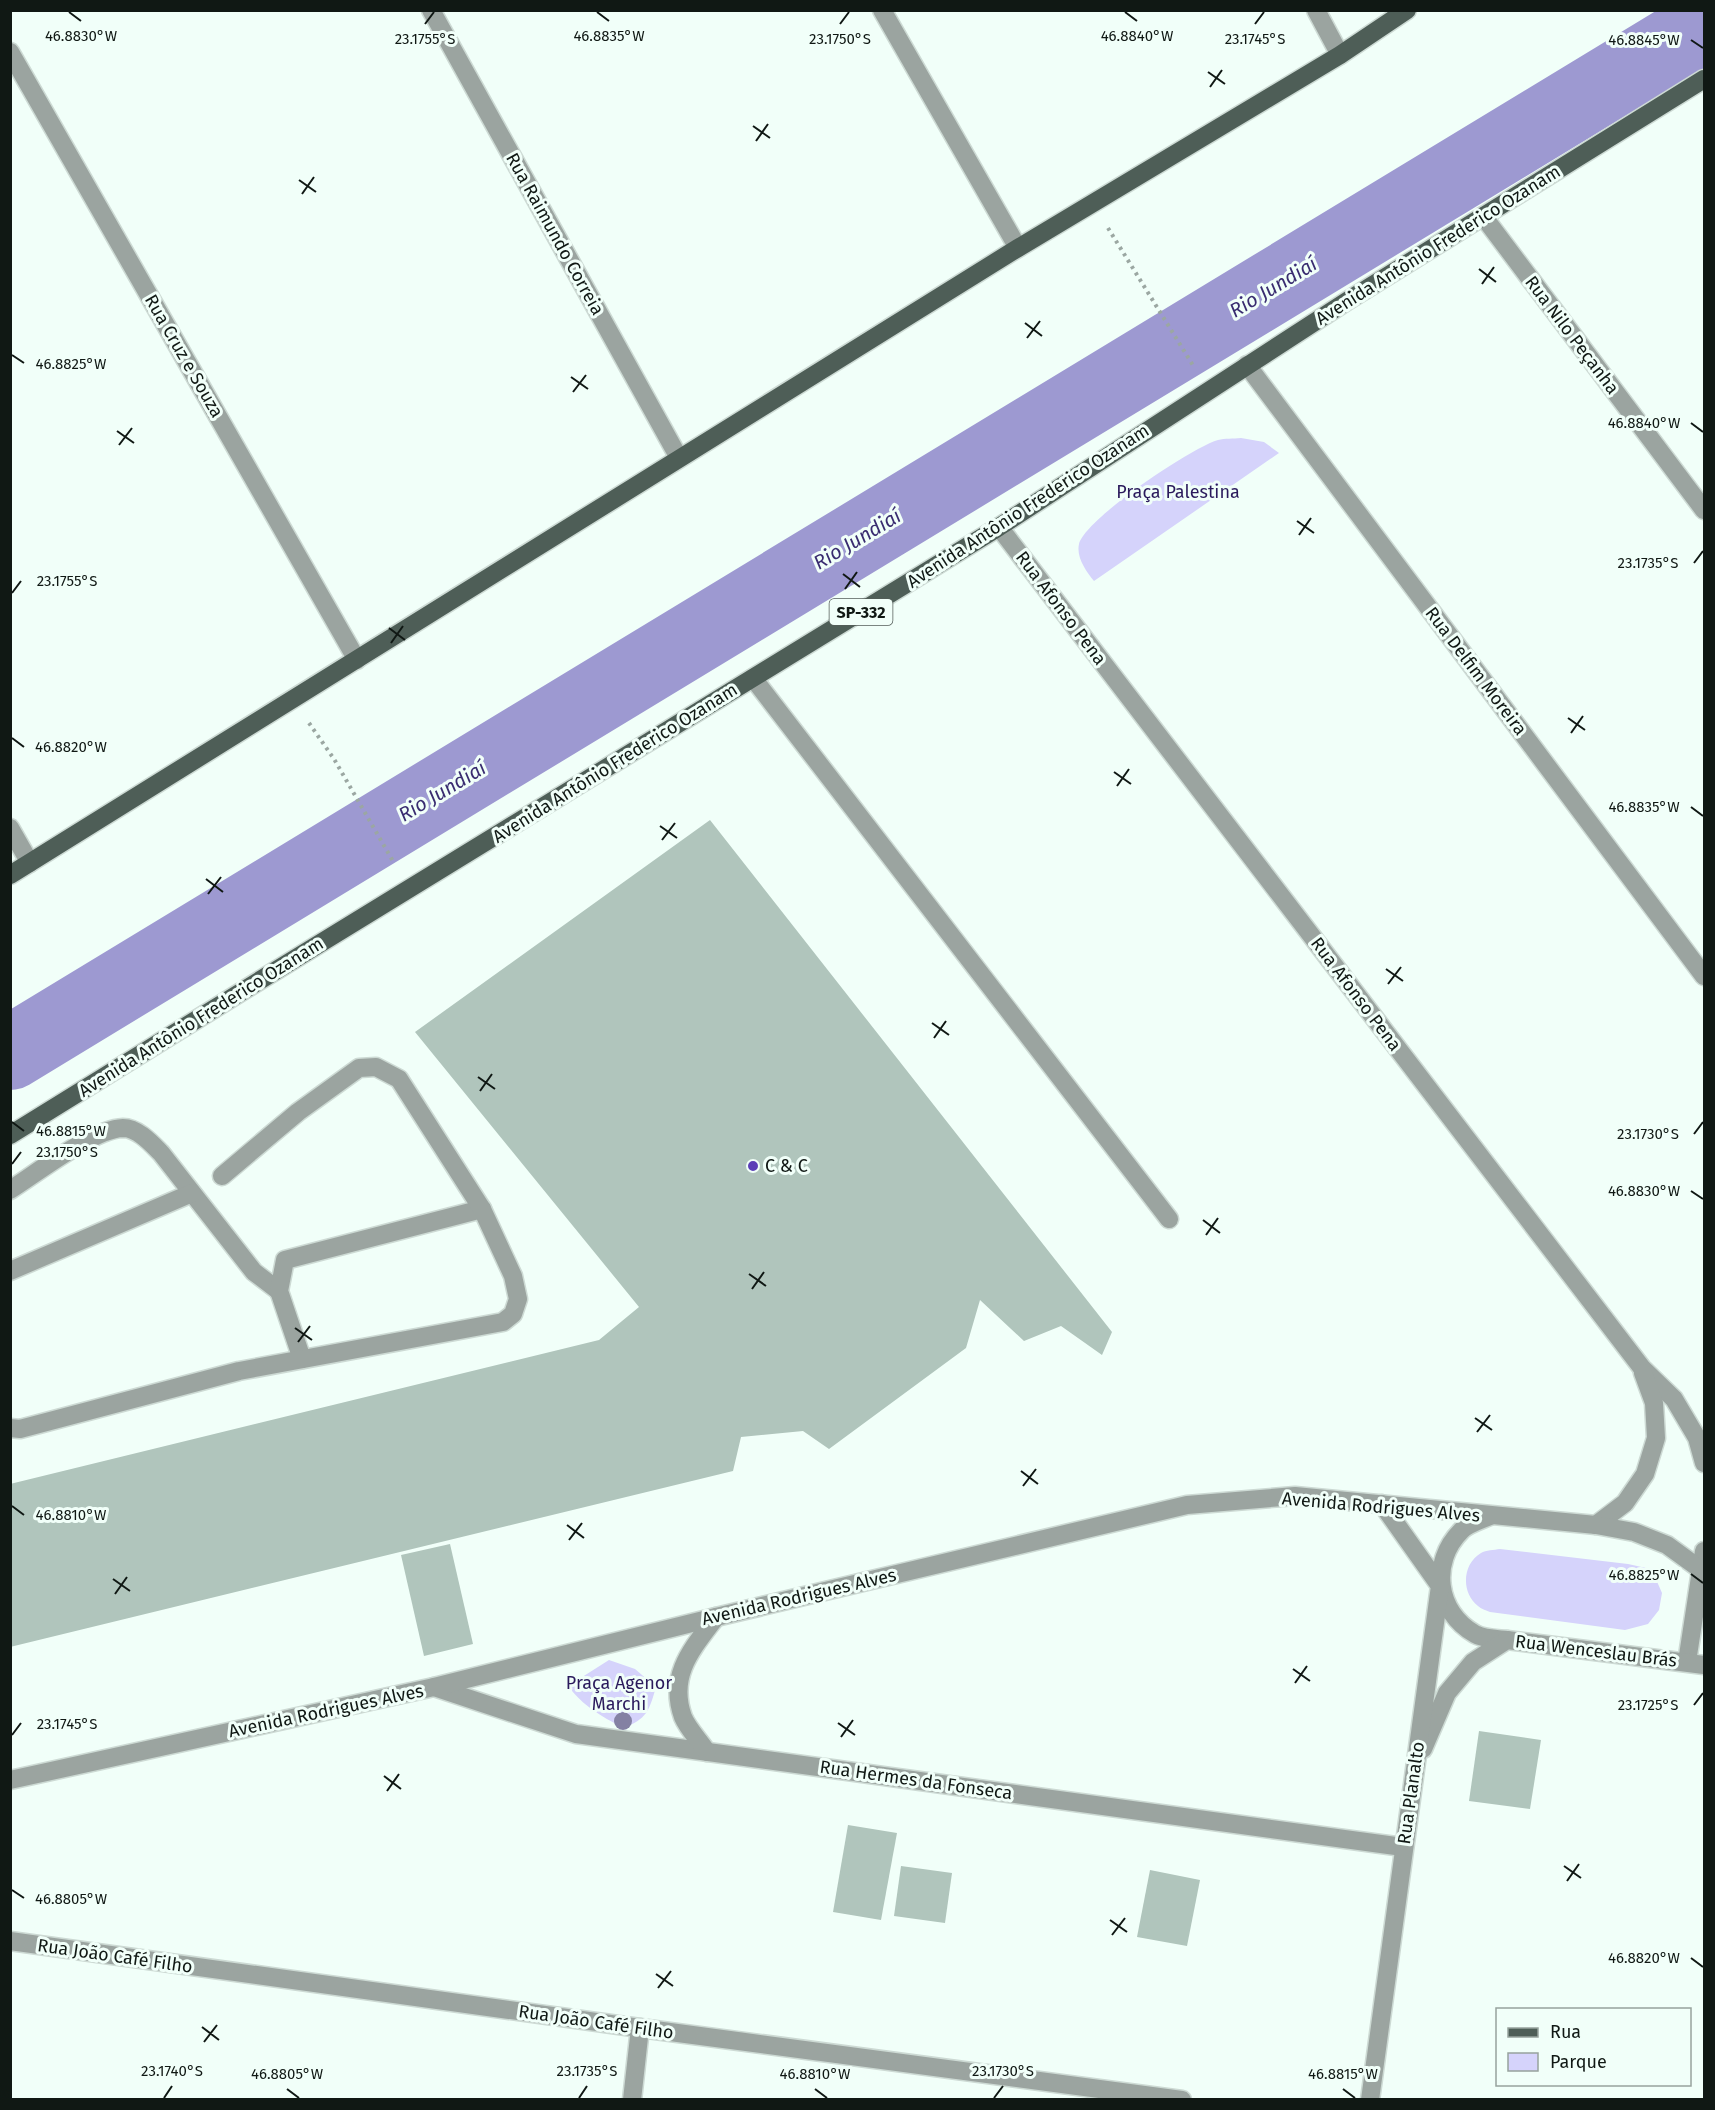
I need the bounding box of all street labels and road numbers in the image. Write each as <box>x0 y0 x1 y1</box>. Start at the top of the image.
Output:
street label: Rua Raimundo Correia <box>501 149 609 319</box>
street label: Avenida Antônio Frederico Ozanam <box>1312 160 1564 330</box>
street label: Rua Nilo Peçanha <box>1520 271 1624 399</box>
street label: Rua Cruz e Souza <box>140 290 228 422</box>
street label: Avenida Antônio Frederico Ozanam <box>903 419 1153 593</box>
street label: Rua Afonso Pena <box>1011 547 1111 669</box>
road number: SP-332 <box>830 599 892 625</box>
street label: Rua Delfim Moreira <box>1421 602 1531 740</box>
street label: Avenida Antônio Frederico Ozanam <box>489 678 741 848</box>
street label: Avenida Antônio Frederico Ozanam <box>75 932 327 1102</box>
street label: Rua Afonso Pena <box>1306 933 1406 1055</box>
street label: Avenida Rodrigues Alves <box>1281 1487 1481 1527</box>
street label: Avenida Rodrigues Alves <box>700 1564 898 1630</box>
street label: Rua Wenceslau Brás <box>1514 1630 1678 1672</box>
street label: Avenida Rodrigues Alves <box>226 1680 426 1742</box>
street label: Rua Planalto <box>1393 1740 1429 1846</box>
street label: Rua Hermes da Fonseca <box>818 1756 1014 1804</box>
street label: Rua João Café Filho <box>36 1934 194 1978</box>
street label: Rua João Café Filho <box>517 2000 675 2044</box>

